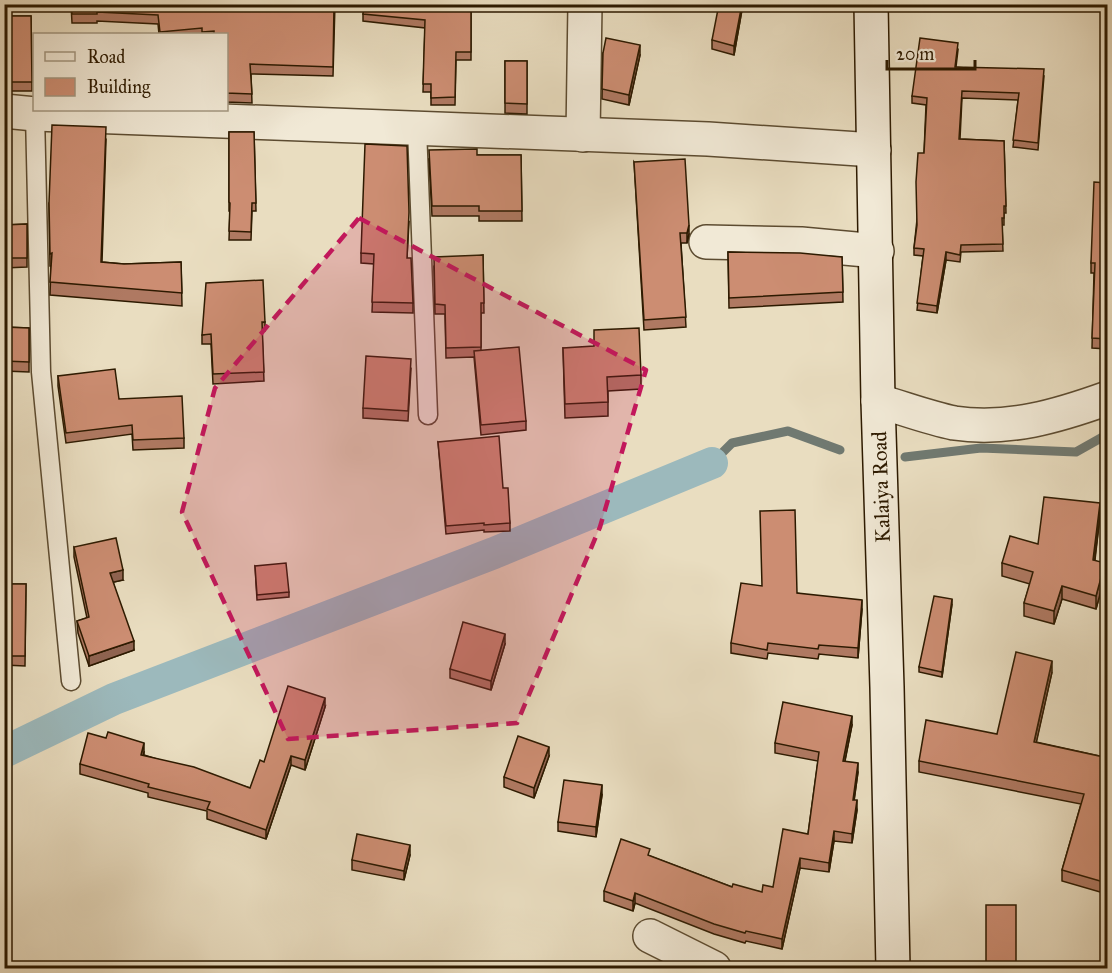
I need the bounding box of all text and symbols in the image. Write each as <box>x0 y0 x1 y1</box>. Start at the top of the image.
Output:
legend <box>33 33 228 111</box>
scale bar <box>887 33 976 71</box>
text: 20 m <box>896 43 934 65</box>
text: Road <box>87 46 125 68</box>
text: Building <box>87 76 151 99</box>
street label: Kalaiya Road <box>866 430 896 543</box>

